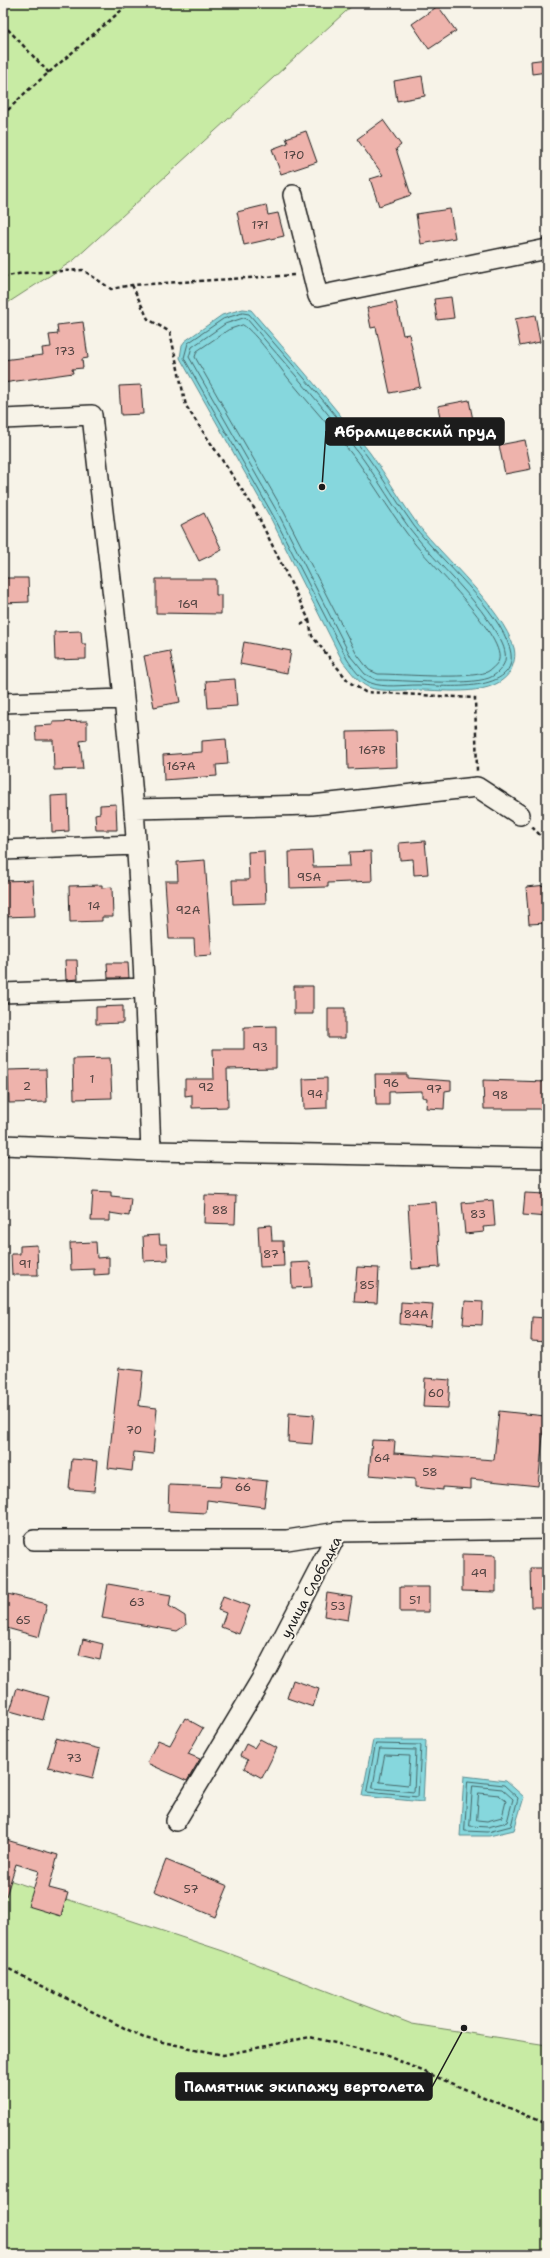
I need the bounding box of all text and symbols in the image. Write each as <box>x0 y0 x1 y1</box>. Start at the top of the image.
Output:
house number: 170 <box>284 147 304 163</box>
house number: 171 <box>251 217 269 233</box>
house number: 173 <box>55 343 75 359</box>
callout: Абрамцевский пруд <box>326 418 504 445</box>
text: Абрамцевский пруд <box>334 422 497 442</box>
house number: 169 <box>178 596 198 612</box>
house number: 167В <box>358 742 386 758</box>
house number: 167А <box>167 758 196 774</box>
house number: 95А <box>297 869 321 885</box>
house number: 14 <box>88 898 100 914</box>
house number: 92А <box>176 902 201 918</box>
house number: 93 <box>252 1039 268 1055</box>
house number: 1 <box>89 1071 95 1087</box>
house number: 96 <box>383 1075 399 1091</box>
house number: 2 <box>23 1078 31 1094</box>
house number: 92 <box>198 1079 214 1095</box>
house number: 97 <box>426 1081 442 1097</box>
house number: 94 <box>307 1086 323 1102</box>
house number: 98 <box>492 1087 508 1103</box>
house number: 88 <box>212 1202 228 1218</box>
house number: 83 <box>470 1206 486 1222</box>
house number: 87 <box>263 1246 279 1262</box>
house number: 91 <box>18 1256 32 1272</box>
house number: 85 <box>359 1277 375 1293</box>
house number: 84А <box>403 1306 429 1322</box>
house number: 60 <box>428 1385 444 1401</box>
house number: 70 <box>126 1422 142 1438</box>
house number: 64 <box>374 1450 390 1466</box>
house number: 58 <box>422 1464 438 1480</box>
house number: 66 <box>235 1479 251 1495</box>
street label: улица Слободка <box>277 1533 346 1641</box>
house number: 49 <box>471 1565 487 1581</box>
house number: 51 <box>409 1592 421 1608</box>
house number: 63 <box>129 1594 145 1610</box>
house number: 53 <box>330 1598 346 1614</box>
house number: 65 <box>15 1612 31 1628</box>
house number: 73 <box>66 1750 82 1766</box>
house number: 57 <box>183 1881 199 1897</box>
callout: Памятник экипажу вертолета <box>176 2073 432 2100</box>
text: Памятник экипажу вертолета <box>184 2077 425 2097</box>

